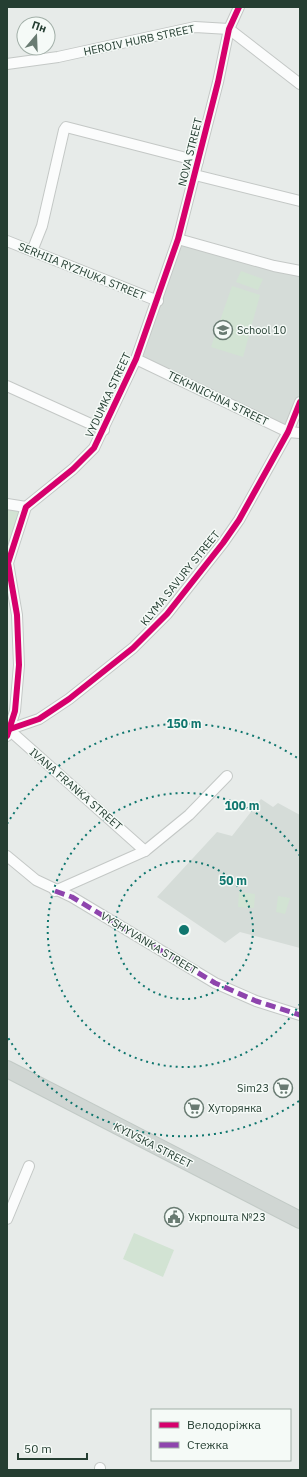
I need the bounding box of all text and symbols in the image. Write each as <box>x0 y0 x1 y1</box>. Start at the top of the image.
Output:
north arrow <box>16 16 56 56</box>
text: Пн <box>30 18 48 36</box>
street label: HEROIV HURB STREET <box>82 21 197 59</box>
street label: NOVA STREET <box>175 116 205 188</box>
street label: SERHIIA RYZHUKA STREET <box>16 239 148 303</box>
school or university icon: School 10 <box>212 319 234 341</box>
place label: School 10 <box>237 323 286 337</box>
street label: VYDUMKA STREET <box>82 350 134 440</box>
street label: TEKHNICHNA STREET <box>165 368 271 429</box>
street label: KLYMA SAVURY STREET <box>137 527 223 628</box>
text: 150 m <box>166 716 202 731</box>
street label: IVANA FRANKA STREET <box>27 745 126 834</box>
text: 100 m <box>224 798 260 813</box>
text: 50 m <box>219 873 247 888</box>
street label: VYSHYVANKA STREET <box>98 909 200 978</box>
centre of rings <box>177 923 191 937</box>
supermarket icon: Sim23 <box>272 1077 294 1099</box>
place label: Sim23 <box>237 1081 269 1095</box>
supermarket icon: Хуторянка <box>183 1097 205 1119</box>
place label: Хуторянка <box>208 1101 262 1115</box>
street label: KYIVSKA STREET <box>111 1119 195 1171</box>
public building icon: Укрпошта №23 <box>163 1206 185 1228</box>
place label: Укрпошта №23 <box>188 1210 266 1224</box>
legend <box>151 1409 291 1461</box>
text: Велодоріжка <box>187 1417 261 1432</box>
scale bar <box>18 1435 87 1461</box>
text: Стежка <box>187 1437 229 1452</box>
text: 50 m <box>24 1441 52 1456</box>

